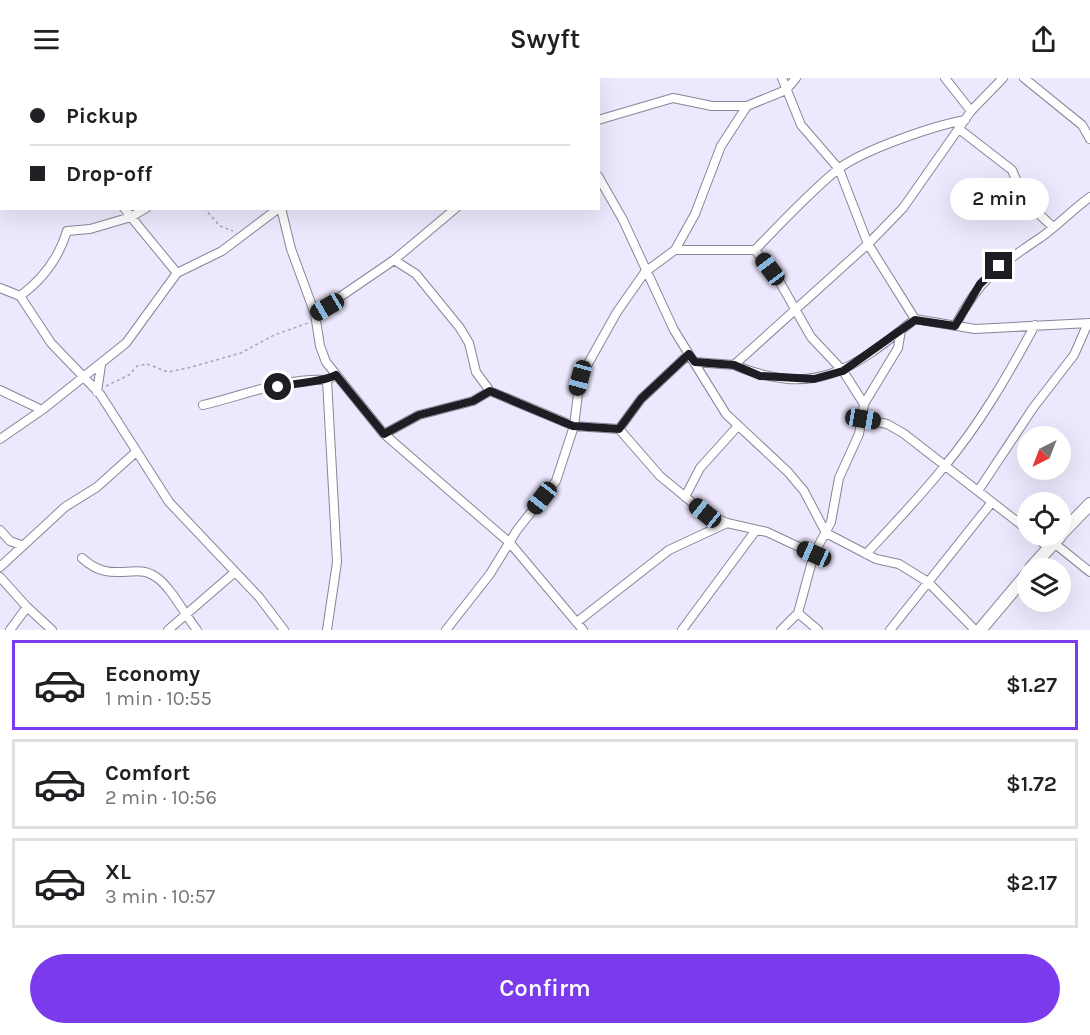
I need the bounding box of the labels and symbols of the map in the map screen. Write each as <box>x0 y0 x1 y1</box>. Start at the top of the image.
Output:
callout: 2 min <box>950 179 1048 221</box>
car <box>752 249 788 289</box>
route end <box>985 252 1012 279</box>
car <box>307 290 347 324</box>
car <box>567 358 593 398</box>
route start <box>264 373 291 400</box>
car <box>844 407 882 431</box>
north arrow <box>1017 426 1071 480</box>
car <box>524 478 560 518</box>
car <box>685 495 725 531</box>
car <box>794 538 834 570</box>

